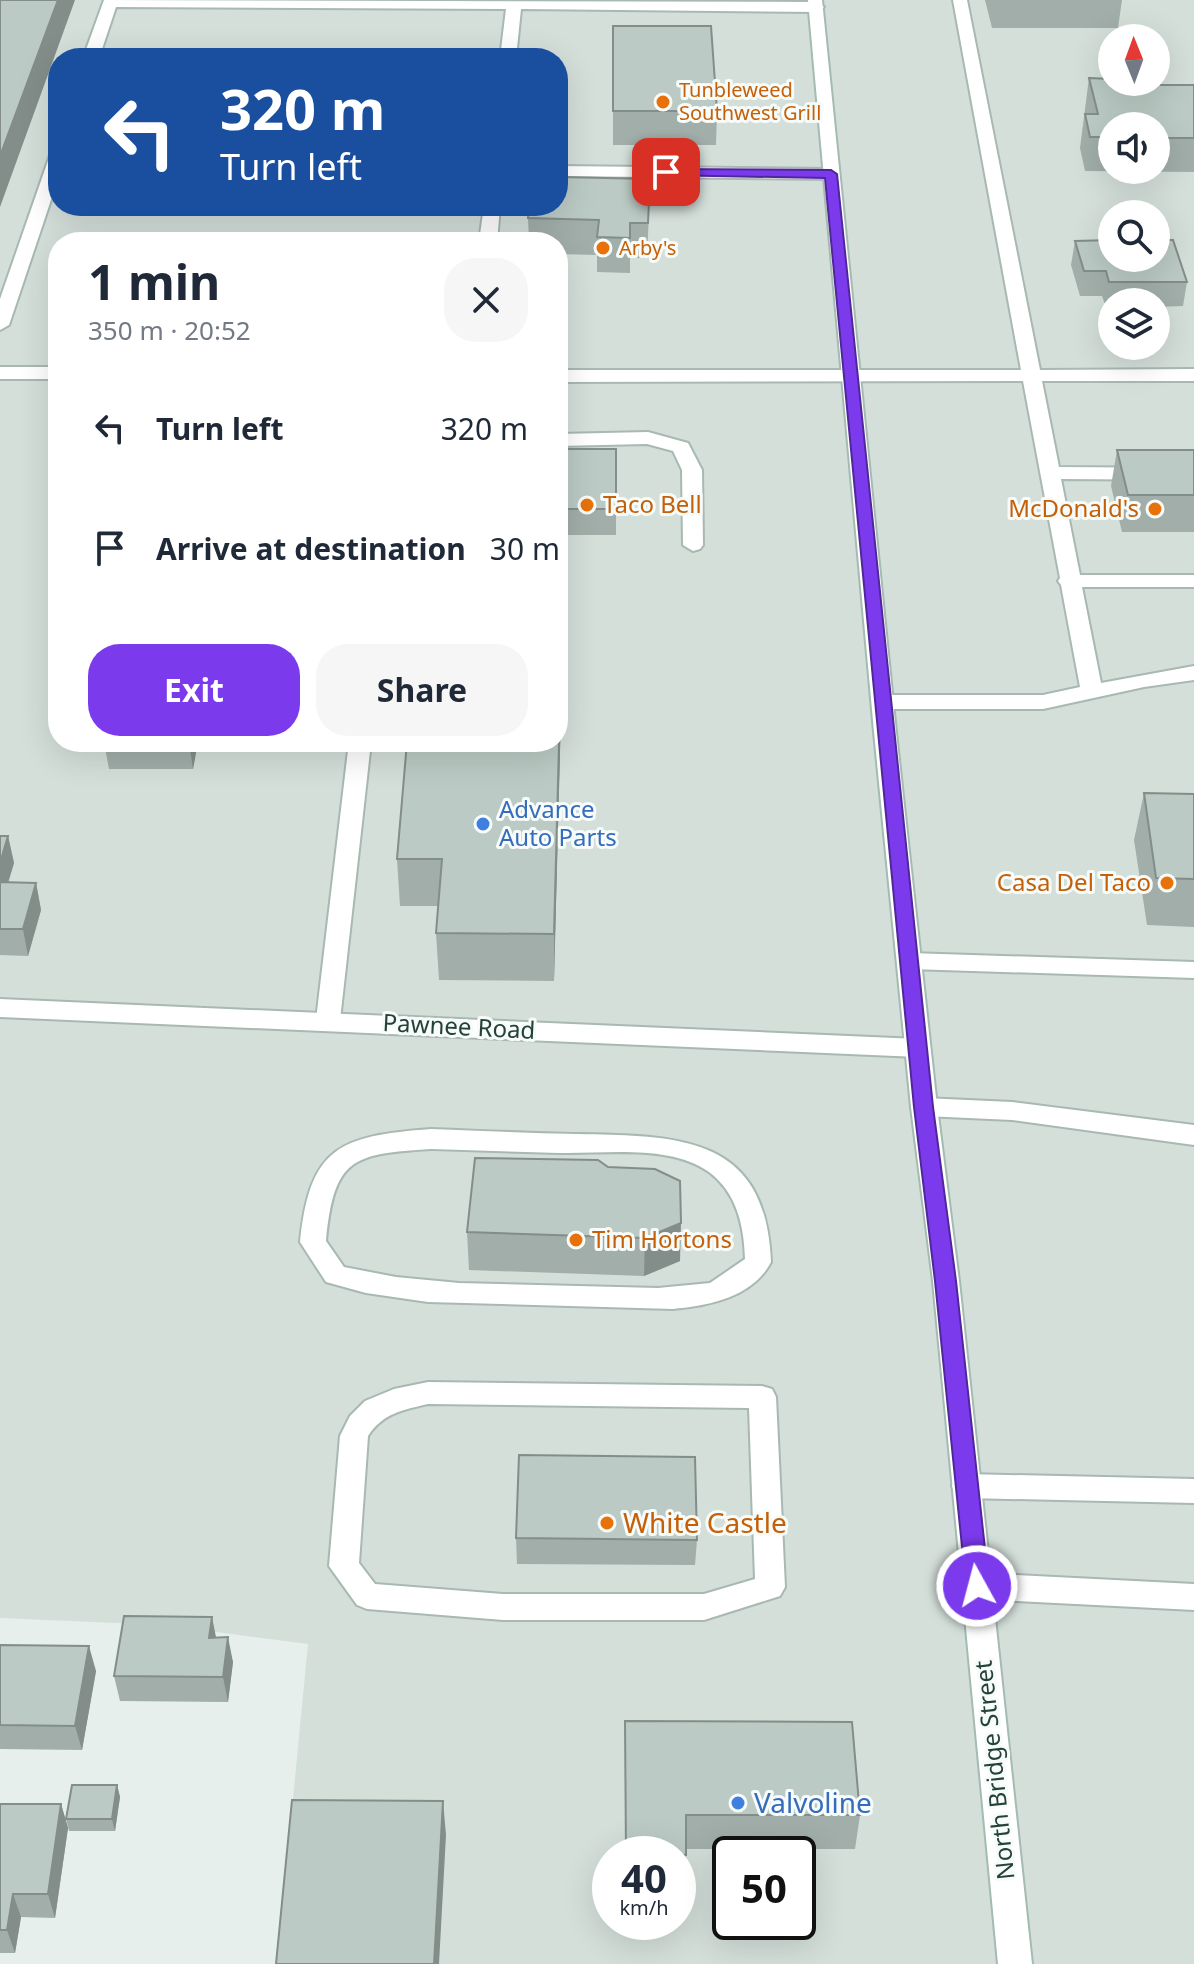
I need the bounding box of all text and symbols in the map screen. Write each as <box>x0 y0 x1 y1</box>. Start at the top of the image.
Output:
north arrow <box>1098 24 1170 96</box>
map controls <box>1098 24 1170 360</box>
text: 320 m <box>220 70 385 146</box>
place label: Tunbleweed Southwest Grill <box>679 76 821 126</box>
icon: left <box>88 80 192 184</box>
marker: Tunbleweed Southwest Grill <box>654 93 672 111</box>
button: sound <box>1098 112 1170 184</box>
pin <box>632 138 700 206</box>
text: Turn left <box>220 142 362 191</box>
icon: arrive <box>644 150 688 194</box>
button: search <box>1098 200 1170 272</box>
place label: Arby's <box>619 234 676 261</box>
marker: Arby's <box>594 239 612 257</box>
text: 1 min <box>88 249 220 314</box>
button: close <box>444 258 528 342</box>
button: layers <box>1098 288 1170 360</box>
text: 350 m · 20:52 <box>88 312 251 348</box>
icon: left <box>88 406 132 450</box>
text: Turn left <box>156 408 284 449</box>
text: 320 m <box>441 408 528 449</box>
place label: Taco Bell <box>603 487 702 520</box>
place label: McDonald's <box>1008 491 1139 524</box>
marker: Taco Bell <box>578 496 596 514</box>
marker: McDonald's <box>1146 500 1164 518</box>
icon: arrive <box>88 526 132 570</box>
text: Arrive at destination <box>156 528 466 569</box>
text: 30 m <box>490 528 560 569</box>
button: Exit <box>88 644 300 736</box>
button: Share <box>316 644 528 736</box>
place label: Advance Auto Parts <box>499 792 617 853</box>
marker: Advance Auto Parts <box>474 815 492 833</box>
place label: Casa Del Taco <box>997 865 1151 898</box>
marker: Casa Del Taco <box>1158 874 1176 892</box>
street label: Pawnee Road <box>382 1005 536 1046</box>
place label: Tim Hortons <box>592 1222 732 1255</box>
marker: Tim Hortons <box>567 1231 585 1249</box>
place label: White Castle <box>623 1503 787 1541</box>
marker: White Castle <box>598 1514 616 1532</box>
position arrow <box>935 1544 1019 1628</box>
street label: North Bridge Street <box>966 1658 1021 1881</box>
place label: Valvoline <box>754 1783 872 1821</box>
marker: Valvoline <box>729 1794 747 1812</box>
speed limit sign: 50 <box>712 1836 816 1940</box>
text: 40 <box>621 1850 667 1905</box>
text: km/h <box>619 1894 669 1921</box>

